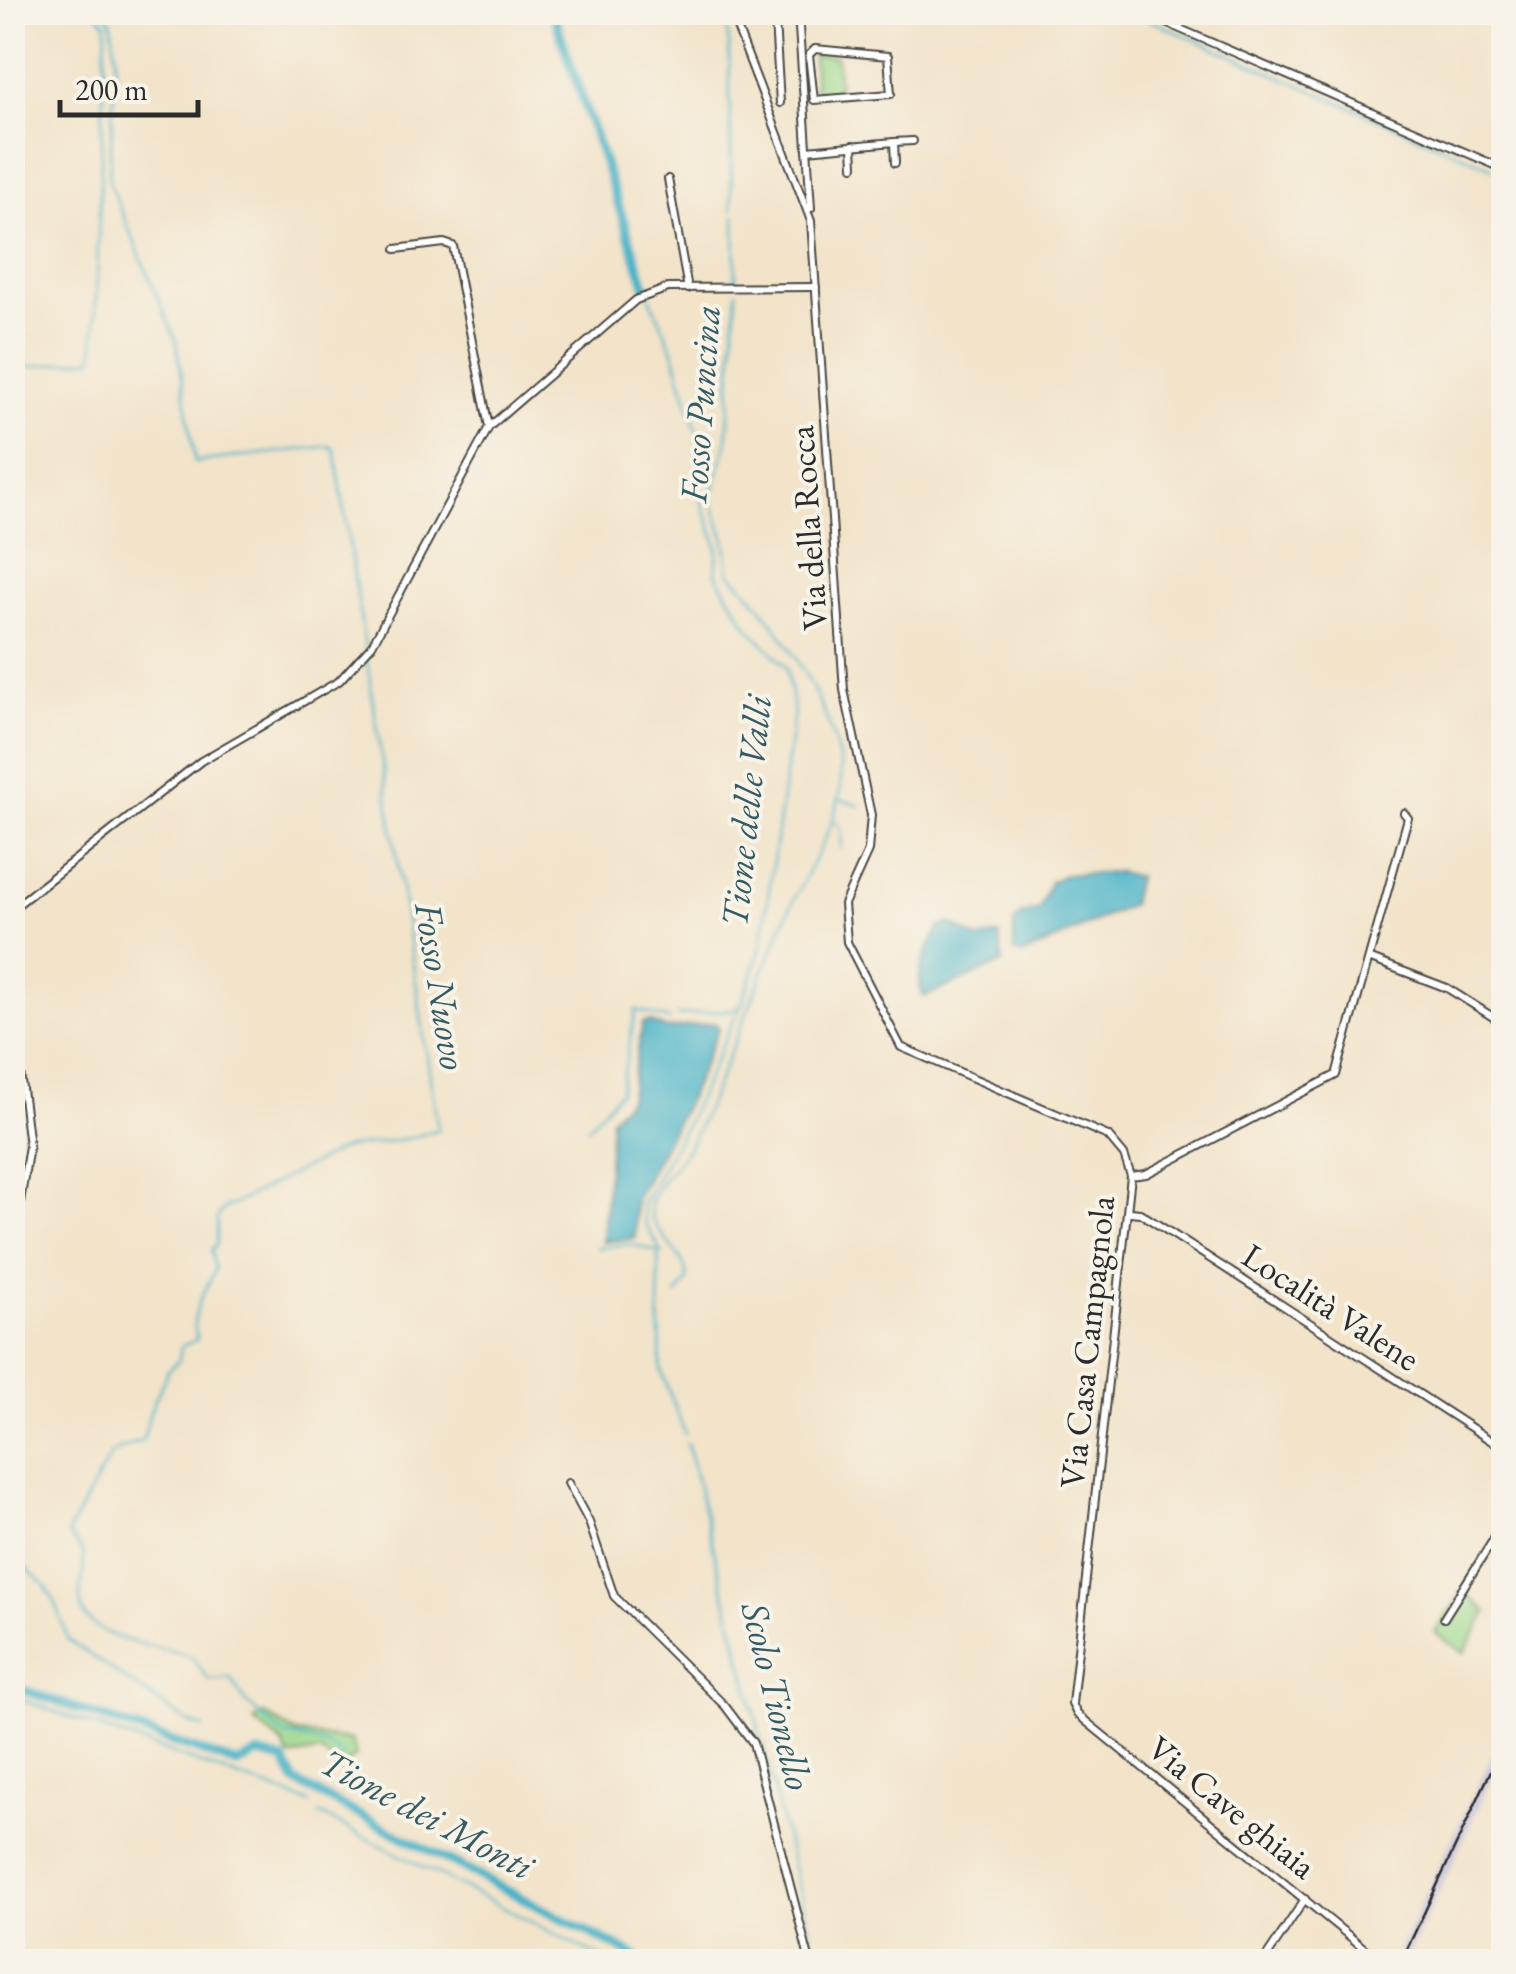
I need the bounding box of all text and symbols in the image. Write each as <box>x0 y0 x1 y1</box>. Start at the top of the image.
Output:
scale bar <box>60 55 198 117</box>
text: 200 m <box>75 70 148 109</box>
water label: Fosso Puncina <box>668 303 731 506</box>
street label: Via della Rocca <box>778 424 837 632</box>
water label: Tione delle Valli <box>709 691 782 930</box>
water label: Fosso Nuovo <box>404 898 479 1073</box>
street label: Via Casa Campagnola <box>1049 1193 1124 1490</box>
street label: Località Valene <box>1234 1233 1428 1381</box>
water label: Scolo Tionello <box>730 1596 824 1795</box>
street label: Via Cave ghiaia <box>1139 1725 1326 1888</box>
water label: Tione dei Monti <box>312 1737 544 1891</box>

